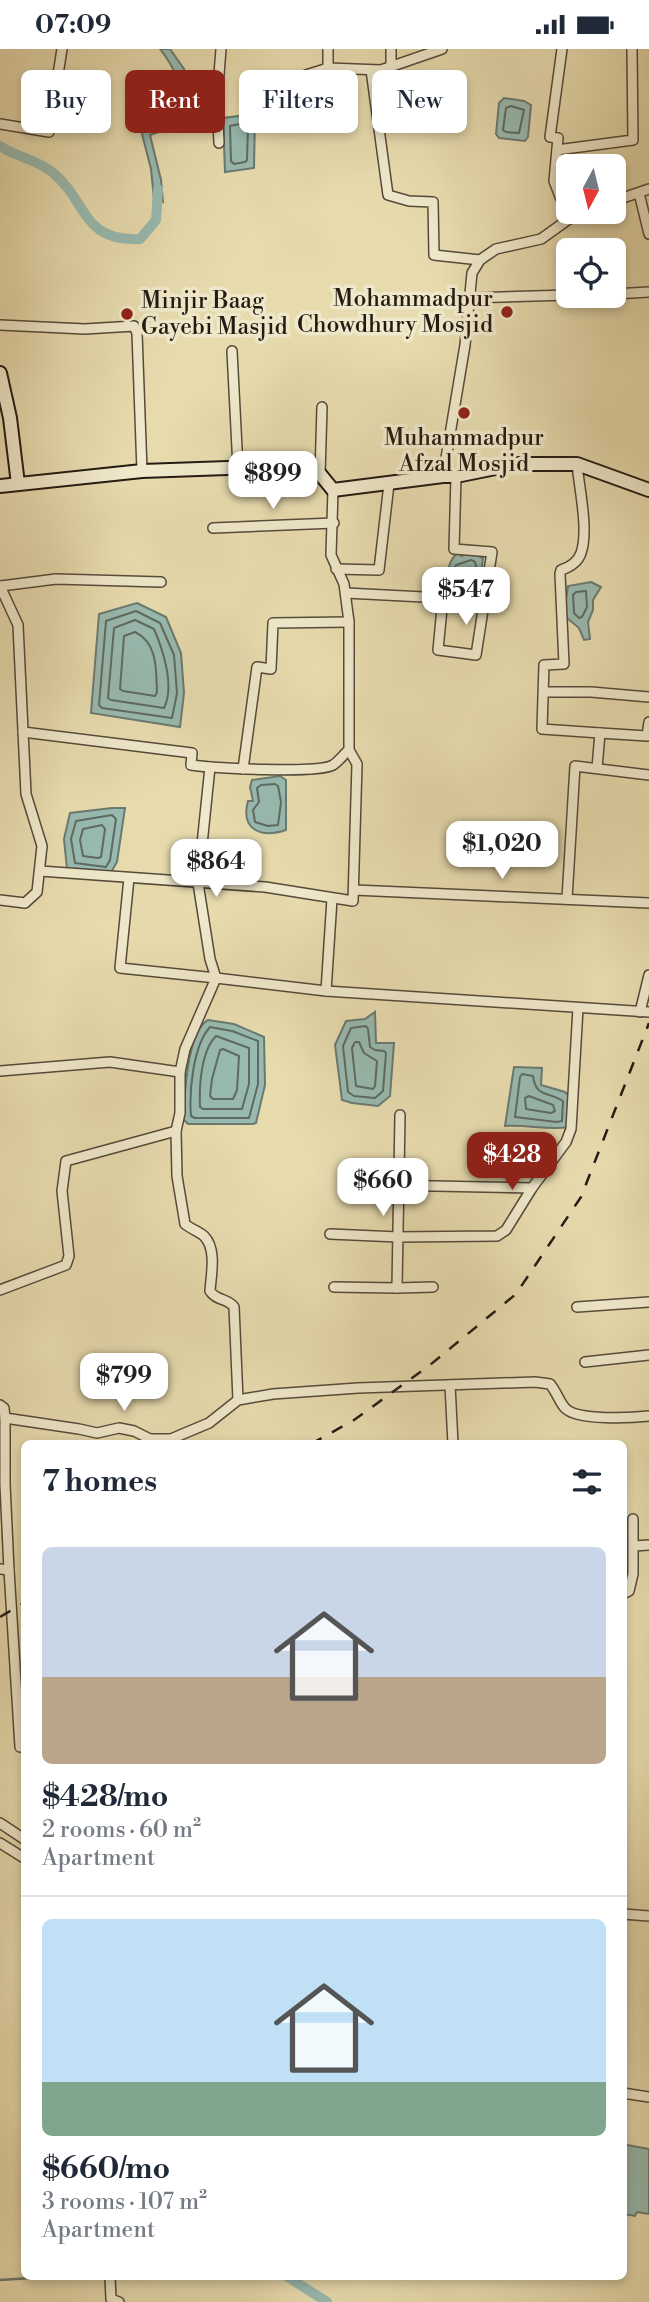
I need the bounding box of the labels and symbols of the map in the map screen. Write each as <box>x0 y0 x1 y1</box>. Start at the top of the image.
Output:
north arrow <box>556 154 626 224</box>
place label: Mohammadpur Chowdhury Mosjid <box>297 285 493 339</box>
place label: Minjir Baag Gayebi Masjid <box>141 287 288 341</box>
marker: Mohammadpur Chowdhury Mosjid <box>499 304 515 320</box>
marker: Minjir Baag Gayebi Masjid <box>119 306 135 322</box>
marker: Muhammadpur Afzal Mosjid <box>456 405 472 421</box>
place label: Muhammadpur Afzal Mosjid <box>384 424 544 478</box>
pin: $899 <box>232 451 314 511</box>
pin: $547 <box>425 567 507 627</box>
pin: $1,020 <box>445 821 559 881</box>
pin: $864 <box>175 839 257 899</box>
pin: $428 <box>471 1133 553 1192</box>
pin: $660 <box>342 1159 424 1218</box>
pin: $799 <box>83 1353 165 1413</box>

